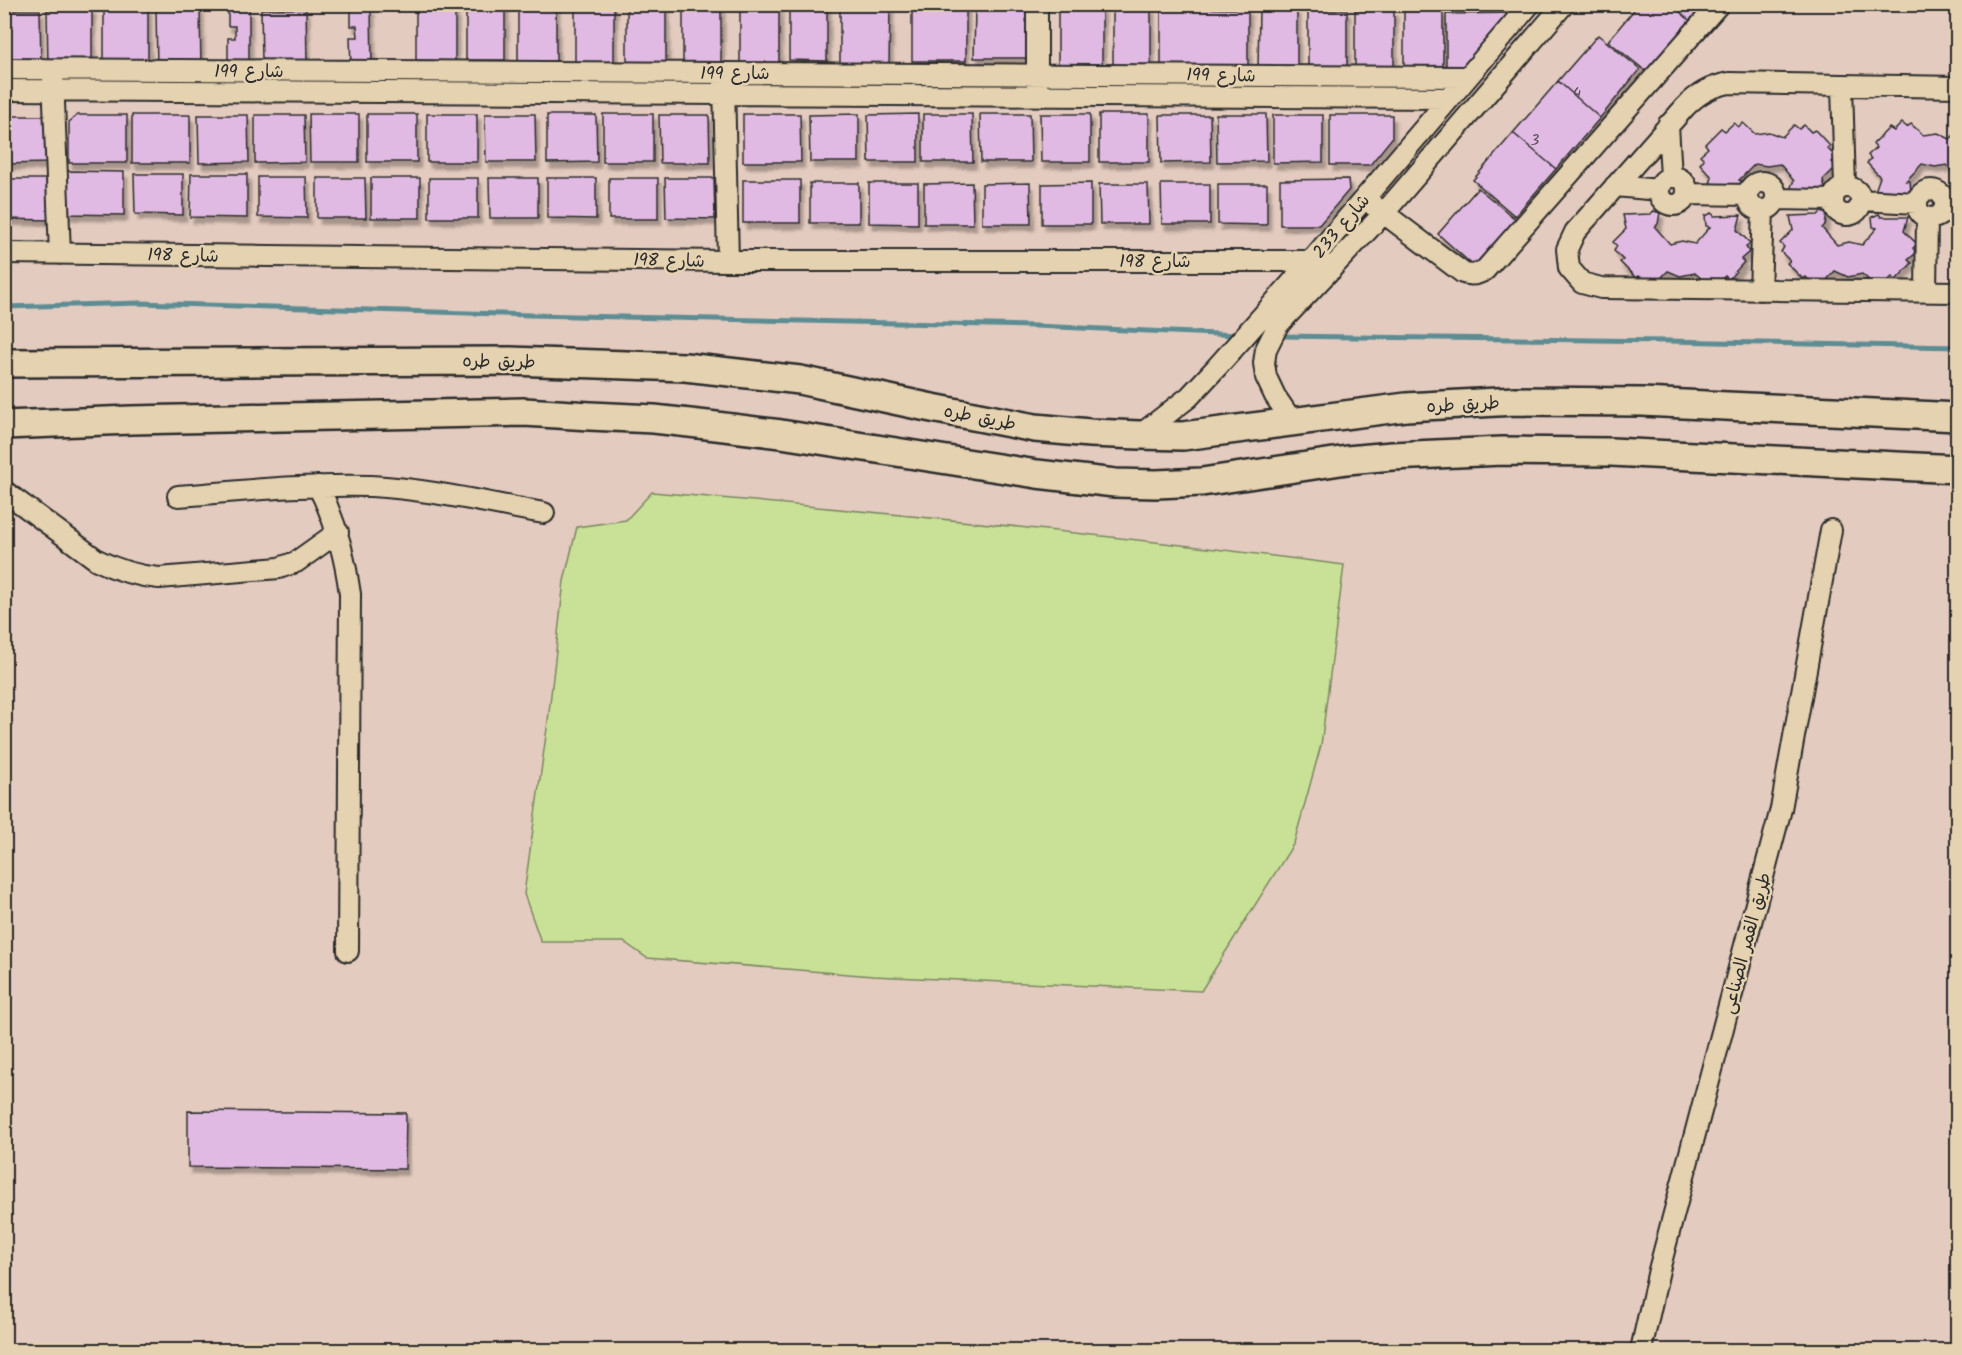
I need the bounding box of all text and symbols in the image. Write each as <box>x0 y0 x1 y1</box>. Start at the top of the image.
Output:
street label: شارع 199 <box>214 58 284 87</box>
street label: شارع 199 <box>700 60 770 89</box>
street label: شارع 199 <box>1186 61 1256 92</box>
house number: 4 <box>1573 82 1581 106</box>
house number: 3 <box>1531 129 1540 153</box>
street label: شارع 233 <box>1306 188 1378 266</box>
street label: شارع 198 <box>147 241 219 272</box>
street label: شارع 198 <box>633 246 705 277</box>
street label: شارع 198 <box>1119 248 1191 277</box>
street label: طريق طره <box>462 347 536 378</box>
street label: طريق طره <box>1426 389 1500 422</box>
street label: طريق طره <box>941 397 1018 440</box>
street label: طريق القمر الصناعى <box>1715 869 1780 1017</box>

